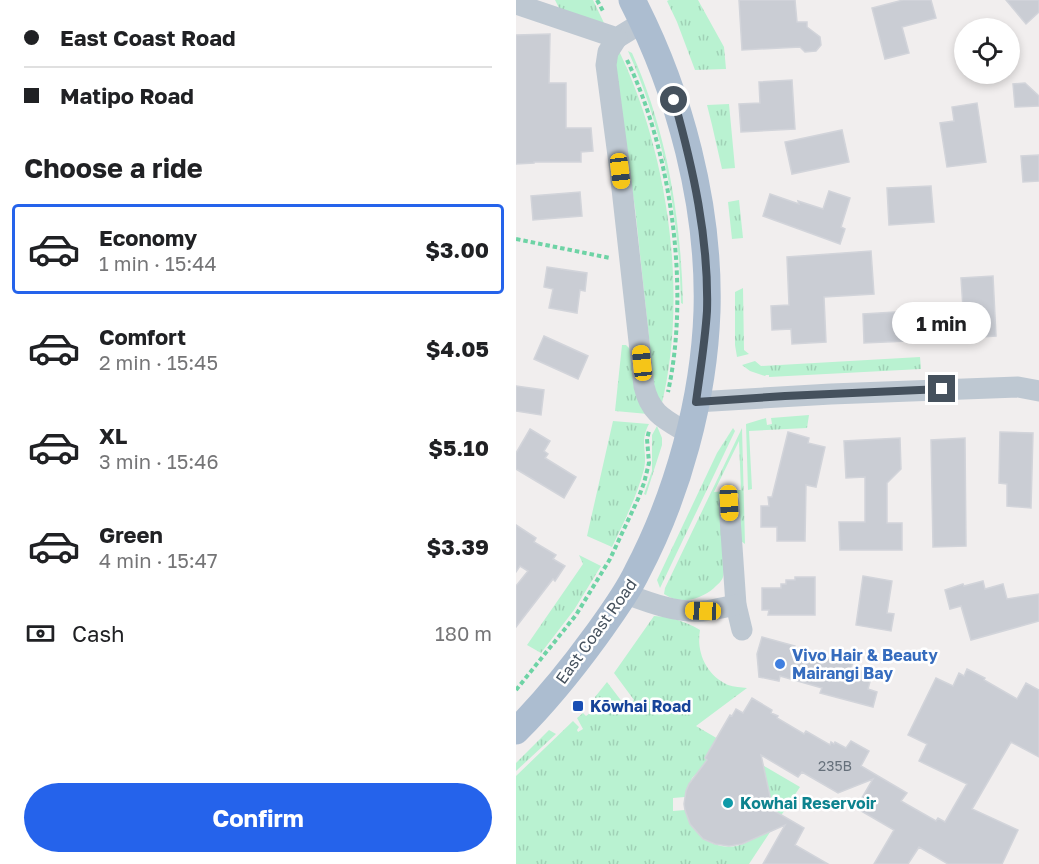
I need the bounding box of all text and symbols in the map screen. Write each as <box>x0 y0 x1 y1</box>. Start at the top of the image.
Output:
map controls <box>954 18 1020 84</box>
button: locate <box>954 18 1020 84</box>
text: East Coast Road <box>60 24 236 51</box>
text: Matipo Road <box>60 82 194 109</box>
route start <box>660 86 687 113</box>
text: Choose a ride <box>24 152 203 184</box>
car <box>609 152 631 190</box>
icon: car <box>27 222 81 276</box>
text: Economy <box>99 224 197 251</box>
text: $3.00 <box>425 236 489 263</box>
text: 1 min · 15:44 <box>99 251 217 275</box>
callout: 1 min <box>892 302 992 344</box>
text: 1 min <box>916 311 967 335</box>
icon: car <box>27 321 81 375</box>
text: Comfort <box>99 323 186 350</box>
text: $4.05 <box>426 335 489 362</box>
car <box>631 344 653 382</box>
text: 2 min · 15:45 <box>99 350 218 374</box>
route end <box>928 375 955 402</box>
icon: car <box>27 420 81 474</box>
text: XL <box>99 422 127 449</box>
text: $5.10 <box>428 434 489 461</box>
text: 3 min · 15:46 <box>99 449 219 473</box>
car <box>719 485 739 521</box>
icon: car <box>27 519 81 573</box>
text: Green <box>99 521 163 548</box>
text: $3.39 <box>426 533 489 560</box>
text: 4 min · 15:47 <box>99 548 218 572</box>
street label: East Coast Road <box>551 575 641 687</box>
car <box>685 601 721 621</box>
icon: cash <box>24 617 57 650</box>
text: Cash <box>72 620 125 647</box>
text: 180 m <box>435 621 492 645</box>
place label: Vivo Hair & Beauty Mairangi Bay <box>792 645 938 683</box>
marker: Vivo Hair & Beauty Mairangi Bay <box>773 657 787 671</box>
place label: Kōwhai Road <box>590 696 691 716</box>
marker: Kōwhai Road <box>571 699 585 713</box>
house number: 235B <box>818 757 852 774</box>
button: Confirm <box>24 783 492 852</box>
place label: Kowhai Reservoir <box>740 793 876 813</box>
marker: Kowhai Reservoir <box>721 796 735 810</box>

